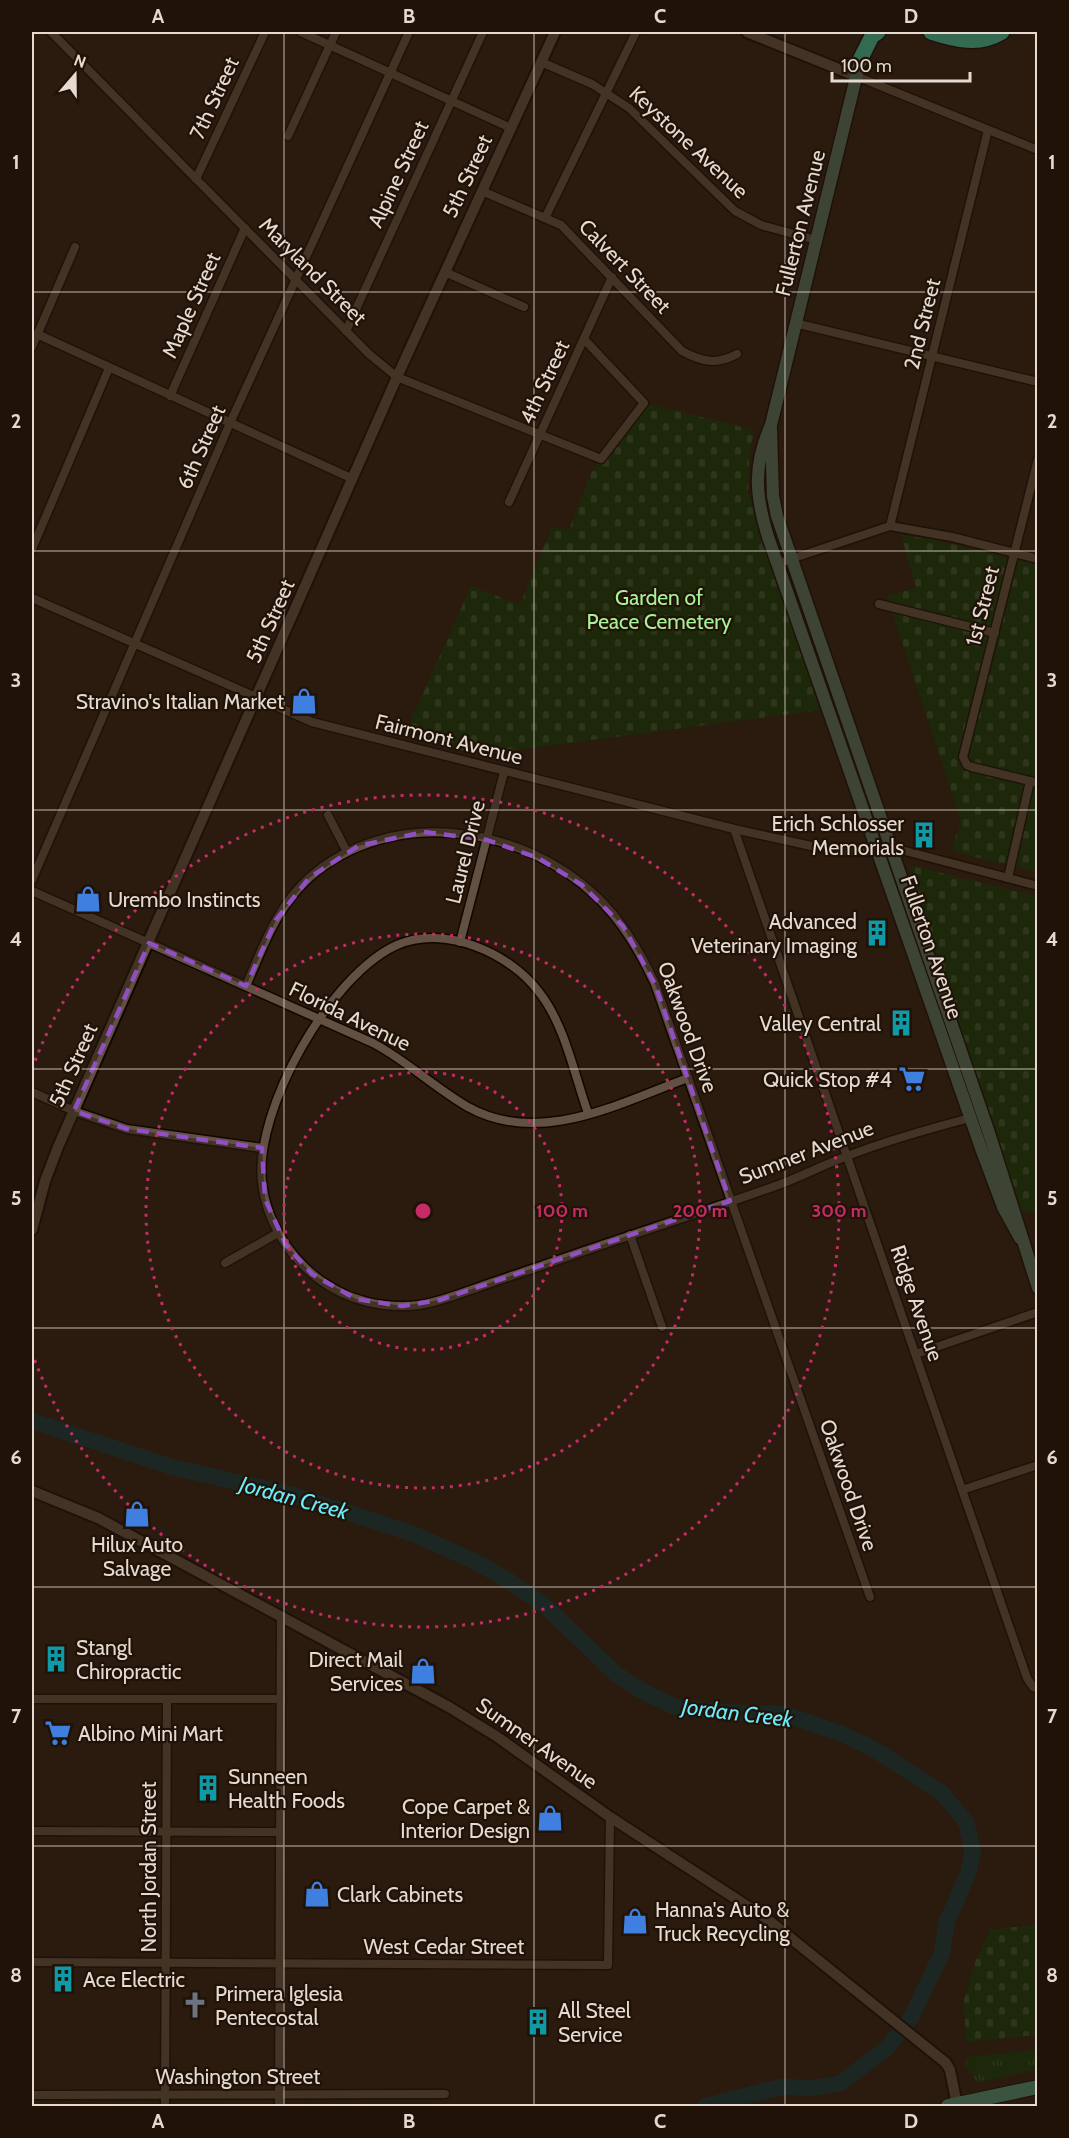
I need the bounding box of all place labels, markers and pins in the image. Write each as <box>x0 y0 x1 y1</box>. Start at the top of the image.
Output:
shop icon: Stravino's Italian Market <box>289 686 319 716</box>
place label: Stravino's Italian Market <box>76 689 284 714</box>
place label: Erich Schlosser Memorials <box>771 811 904 860</box>
building icon: Erich Schlosser Memorials <box>909 820 939 850</box>
shop icon: Urembo Instincts <box>73 884 103 914</box>
place label: Urembo Instincts <box>108 887 261 912</box>
place label: Advanced Veterinary Imaging <box>691 909 858 958</box>
building icon: Advanced Veterinary Imaging <box>862 918 892 948</box>
building icon: Valley Central <box>886 1008 916 1038</box>
place label: Valley Central <box>760 1011 881 1036</box>
supermarket icon: Quick Stop #4 <box>897 1064 927 1094</box>
place label: Quick Stop #4 <box>763 1067 892 1092</box>
centre of rings <box>413 1201 433 1221</box>
shop icon: Hilux Auto Salvage <box>122 1499 152 1529</box>
place label: Hilux Auto Salvage <box>91 1532 183 1581</box>
place label: Stangl Chiropractic <box>76 1635 182 1684</box>
building icon: Stangl Chiropractic <box>41 1644 71 1674</box>
place label: Direct Mail Services <box>309 1647 403 1696</box>
shop icon: Direct Mail Services <box>408 1656 438 1686</box>
supermarket icon: Albino Mini Mart <box>43 1718 73 1748</box>
place label: Albino Mini Mart <box>78 1721 223 1746</box>
place label: Sunneen Health Foods <box>228 1764 345 1813</box>
building icon: Sunneen Health Foods <box>193 1773 223 1803</box>
place label: Cope Carpet & Interior Design <box>400 1794 530 1843</box>
shop icon: Cope Carpet & Interior Design <box>535 1803 565 1833</box>
shop icon: Clark Cabinets <box>302 1879 332 1909</box>
place label: Clark Cabinets <box>337 1882 463 1907</box>
place label: Hanna's Auto & Truck Recycling <box>655 1897 790 1946</box>
shop icon: Hanna's Auto & Truck Recycling <box>620 1906 650 1936</box>
building icon: Ace Electric <box>48 1964 78 1994</box>
place label: Ace Electric <box>83 1967 185 1992</box>
place label: Primera Iglesia Pentecostal <box>215 1981 343 2030</box>
church icon: Primera Iglesia Pentecostal <box>180 1990 210 2020</box>
place label: All Steel Service <box>558 1998 631 2047</box>
building icon: All Steel Service <box>523 2007 553 2037</box>

